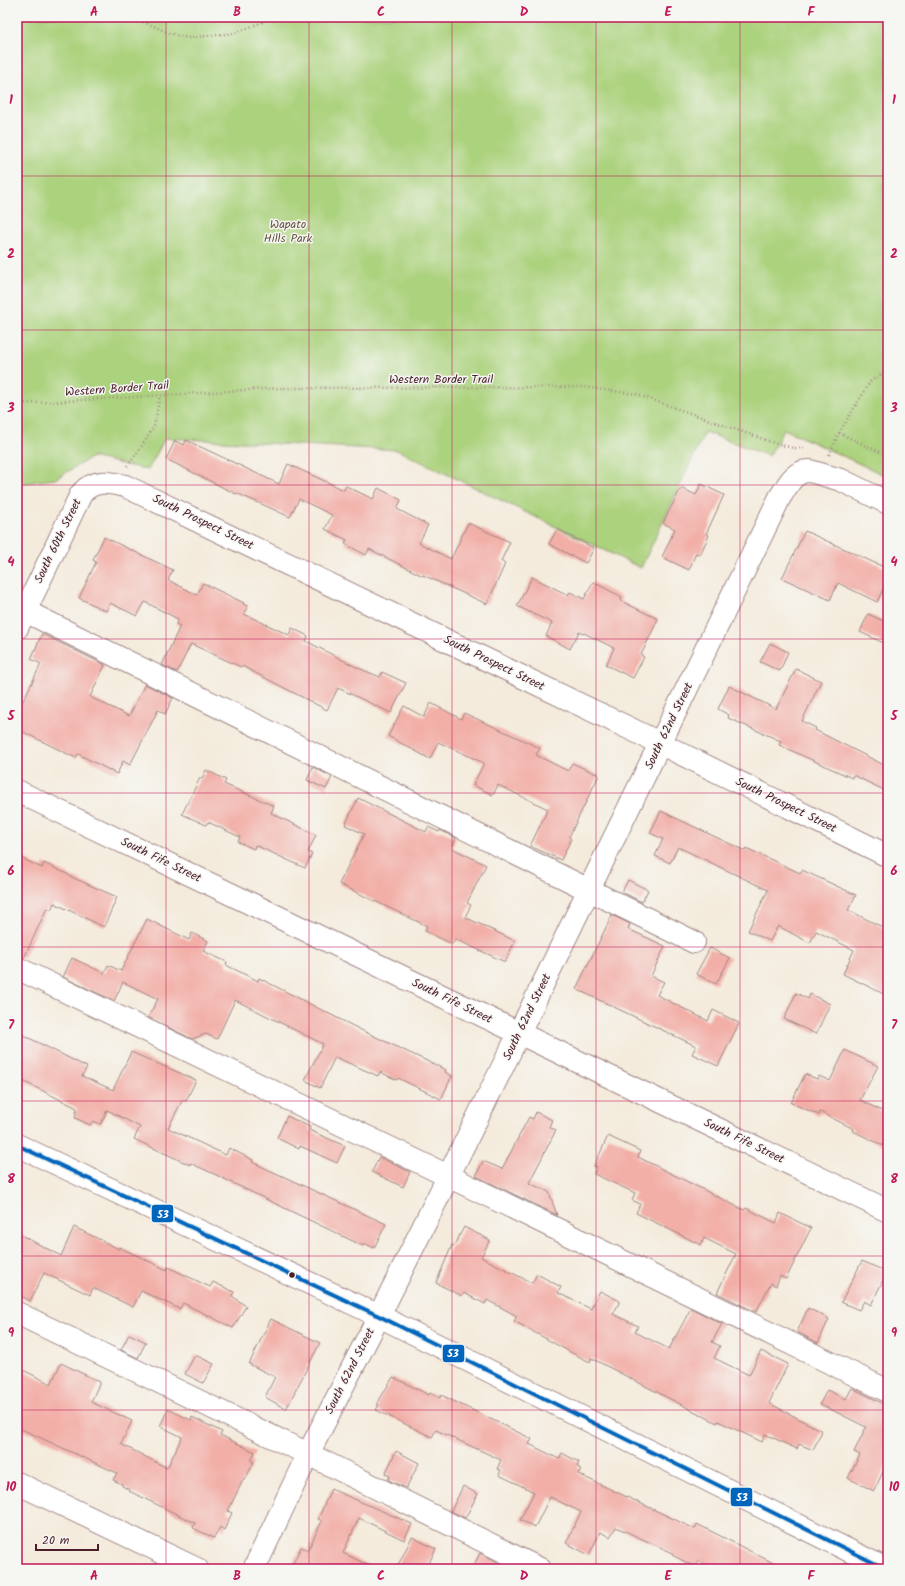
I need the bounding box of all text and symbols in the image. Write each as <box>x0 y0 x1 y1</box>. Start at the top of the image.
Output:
text: A <box>90 2 98 23</box>
text: B <box>233 2 241 23</box>
text: C <box>377 2 385 23</box>
text: D <box>520 2 529 23</box>
text: E <box>664 2 672 23</box>
text: F <box>807 2 815 23</box>
text: 1 <box>9 90 13 111</box>
text: 1 <box>892 90 896 111</box>
park label: Wapato Hills Park <box>264 215 313 248</box>
text: 2 <box>7 244 15 265</box>
text: 2 <box>890 244 898 265</box>
street label: Western Border Trail <box>389 370 493 389</box>
street label: Western Border Trail <box>64 376 170 402</box>
text: 3 <box>6 398 15 419</box>
text: 3 <box>889 398 898 419</box>
street label: South Prospect Street <box>149 489 257 555</box>
street label: South 60th Street <box>29 495 87 587</box>
text: 4 <box>7 552 15 573</box>
text: 4 <box>890 552 898 573</box>
street label: South Prospect Street <box>440 630 548 696</box>
street label: South 62nd Street <box>640 679 698 773</box>
text: 5 <box>7 706 16 727</box>
text: 5 <box>890 706 899 727</box>
street label: South Prospect Street <box>732 772 840 838</box>
street label: South Fife Street <box>117 832 205 888</box>
text: 6 <box>7 861 15 882</box>
text: 6 <box>890 861 898 882</box>
street label: South 62nd Street <box>498 970 556 1064</box>
street label: South Fife Street <box>408 973 496 1029</box>
text: 7 <box>8 1015 15 1036</box>
text: 7 <box>891 1015 898 1036</box>
street label: South Fife Street <box>700 1113 788 1169</box>
text: 8 <box>7 1169 15 1190</box>
text: 8 <box>890 1169 898 1190</box>
line badge: 53 <box>151 1204 174 1223</box>
text: 53 <box>156 1206 169 1224</box>
unlabelled marker <box>287 1270 297 1280</box>
text: 9 <box>8 1323 15 1344</box>
text: 9 <box>891 1323 898 1344</box>
street label: South 62nd Street <box>320 1324 380 1418</box>
line badge: 53 <box>442 1344 465 1363</box>
text: 53 <box>446 1345 459 1363</box>
text: 10 <box>6 1477 17 1498</box>
text: 10 <box>889 1477 900 1498</box>
line badge: 53 <box>730 1487 753 1507</box>
text: 53 <box>735 1489 748 1507</box>
scale bar <box>36 1526 98 1552</box>
text: 20 m <box>42 1531 70 1550</box>
text: A <box>90 1566 98 1586</box>
text: B <box>233 1566 241 1586</box>
text: C <box>377 1566 385 1586</box>
text: D <box>520 1566 529 1586</box>
text: E <box>664 1566 672 1586</box>
text: F <box>807 1566 815 1586</box>

